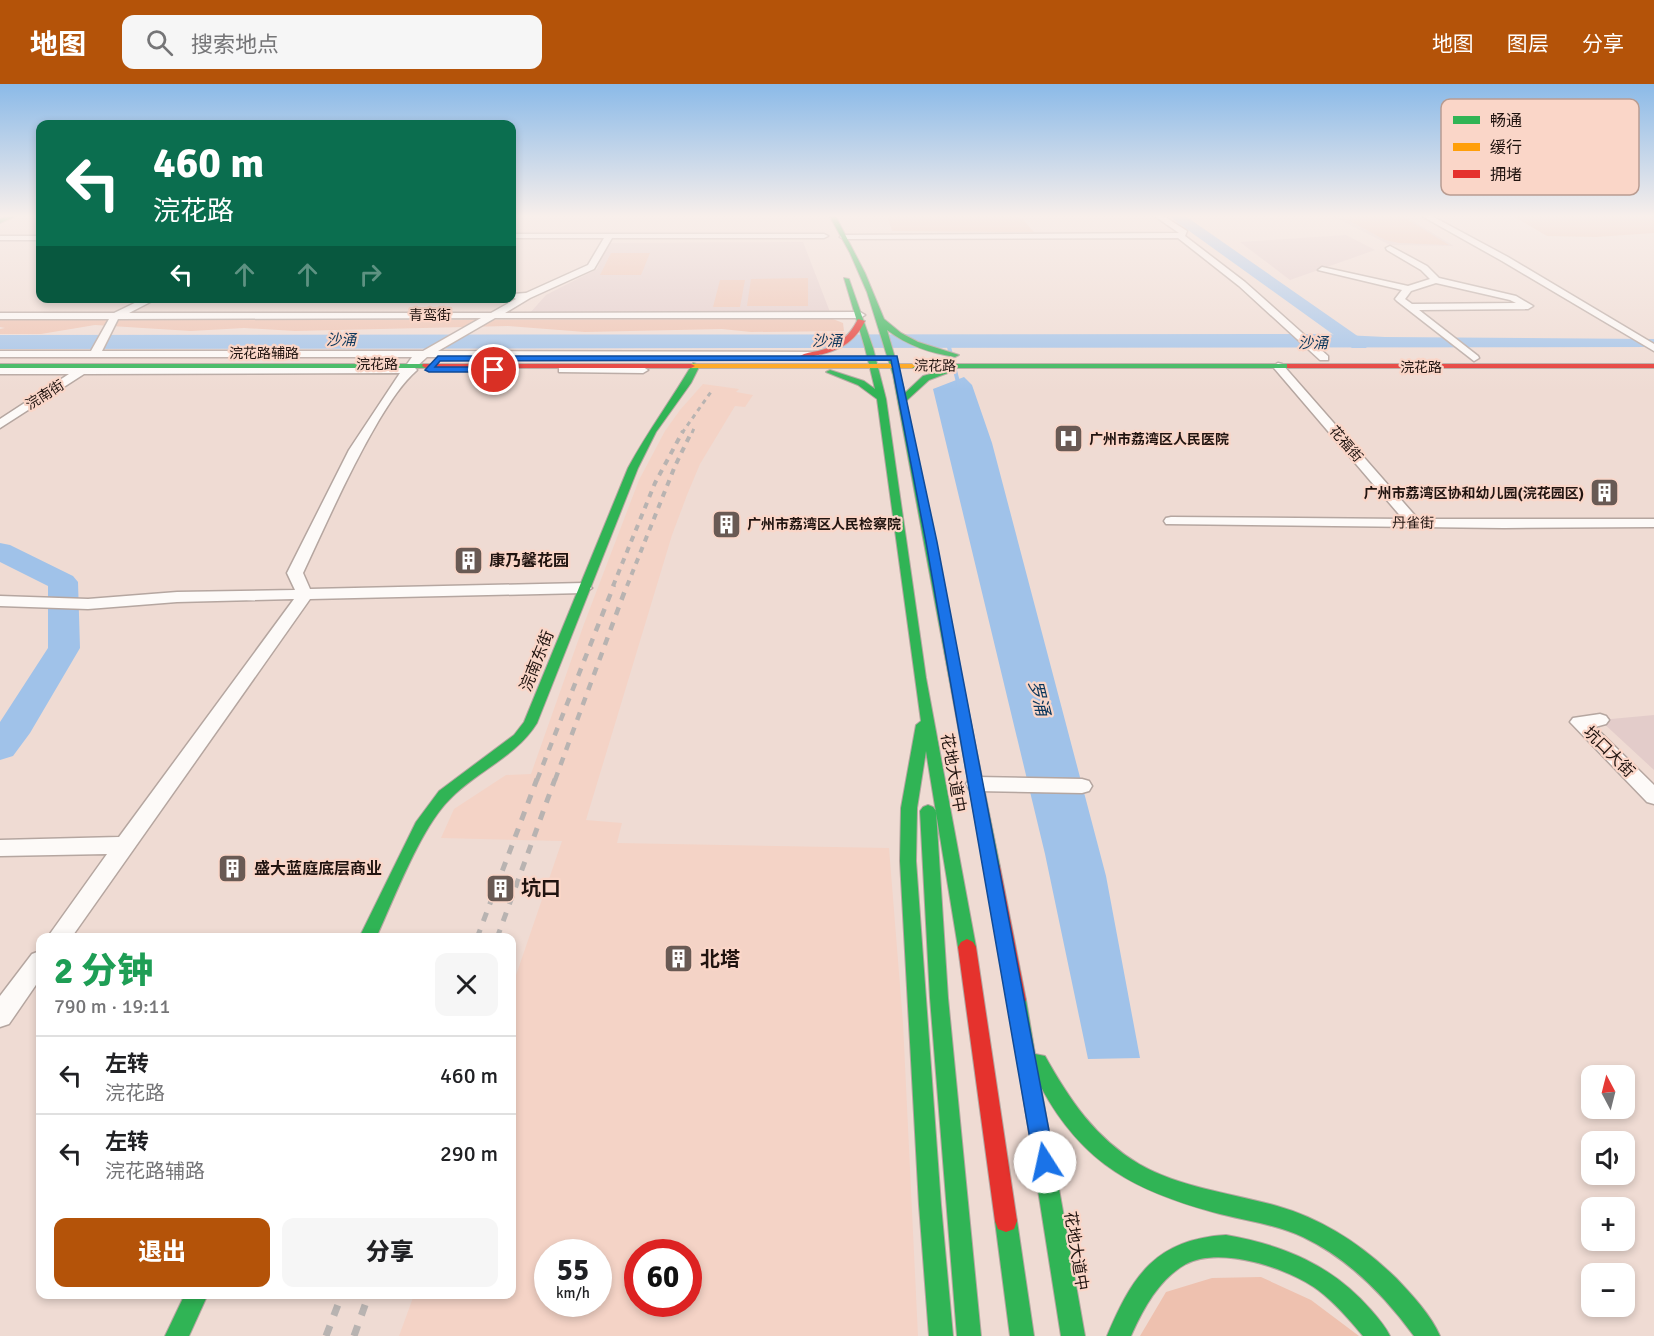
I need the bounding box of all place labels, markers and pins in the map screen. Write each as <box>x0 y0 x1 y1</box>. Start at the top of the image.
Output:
pin <box>468 344 519 395</box>
hospital icon: 广州市荔湾区人民医院 <box>1052 423 1084 455</box>
place label: 广州市荔湾区人民医院 <box>1089 431 1229 448</box>
building icon: 广州市荔湾区协和幼儿园(浣花园区) <box>1589 477 1621 509</box>
place label: 广州市荔湾区协和幼儿园(浣花园区) <box>1364 485 1584 502</box>
building icon: 广州市荔湾区人民检察院 <box>710 508 742 540</box>
place label: 广州市荔湾区人民检察院 <box>747 516 901 533</box>
building icon: 康乃馨花园 <box>452 545 484 577</box>
place label: 康乃馨花园 <box>489 551 569 571</box>
building icon: 盛大蓝庭底层商业 <box>217 853 249 885</box>
place label: 盛大蓝庭底层商业 <box>254 859 382 879</box>
building icon: 坑口 <box>484 872 516 904</box>
place label: 坑口 <box>521 876 561 901</box>
building icon: 北塔 <box>663 943 695 975</box>
place label: 北塔 <box>700 947 740 972</box>

